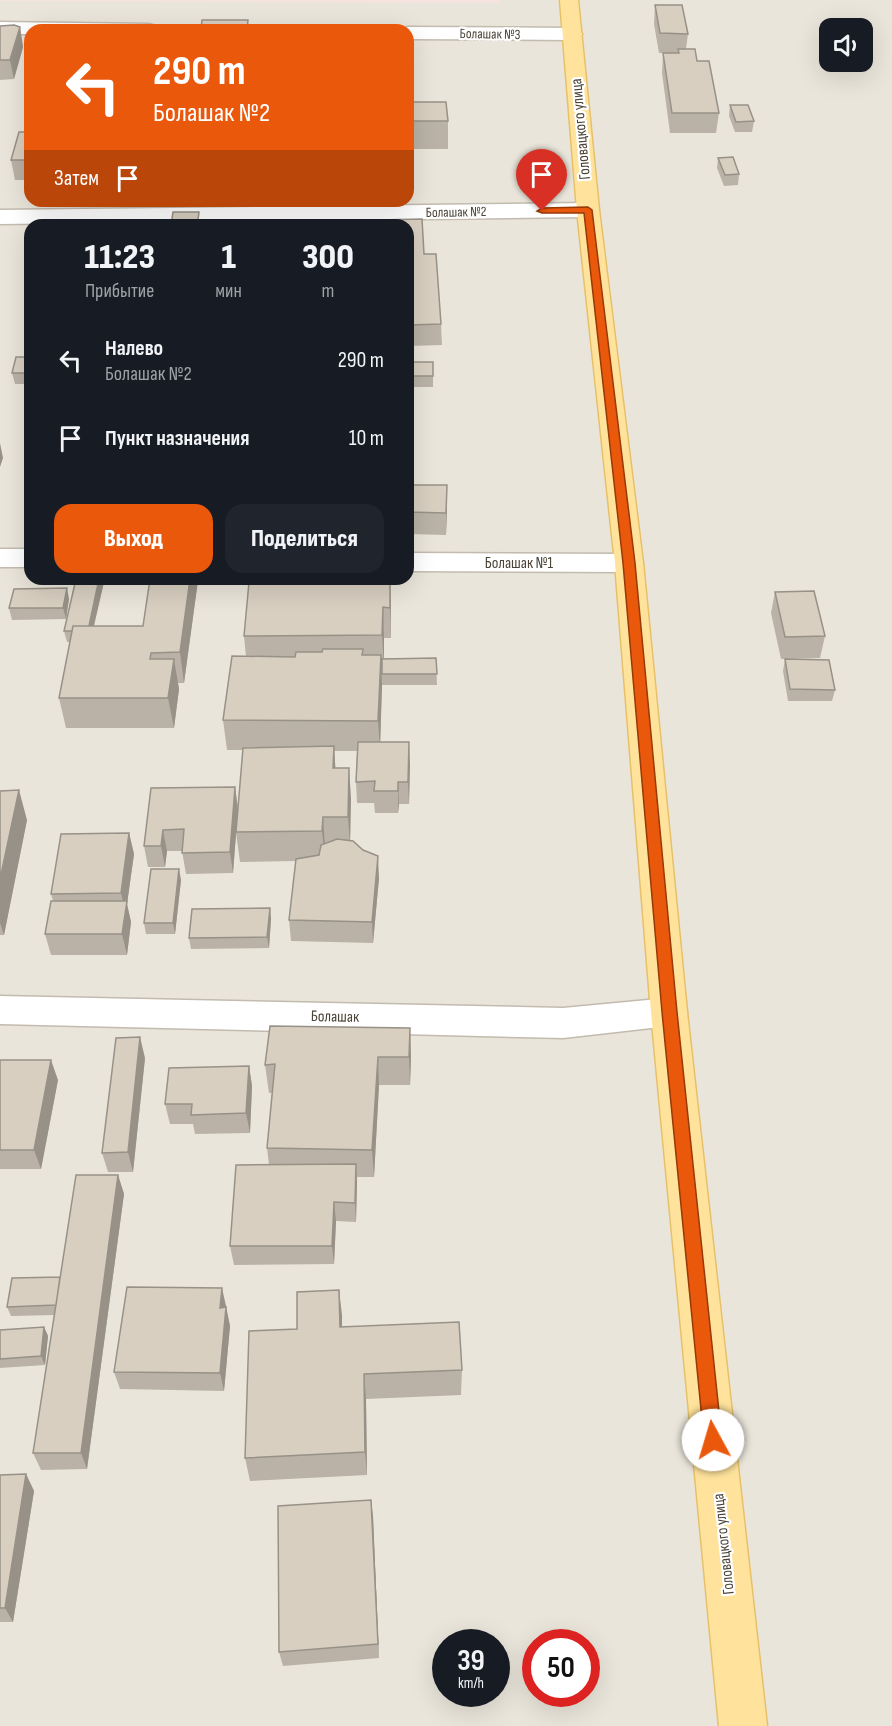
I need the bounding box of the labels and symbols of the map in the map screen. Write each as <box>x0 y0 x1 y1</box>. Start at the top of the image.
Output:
street label: Болашак №3 <box>459 25 521 43</box>
street label: Головацкого улица <box>567 78 595 180</box>
pin <box>516 149 567 211</box>
street label: Болашак №2 <box>426 203 487 221</box>
street label: Болашак №1 <box>485 554 554 573</box>
street label: Болашак <box>311 1007 360 1027</box>
position arrow <box>681 1408 745 1472</box>
street label: Головацкого улица <box>709 1492 739 1596</box>
speed limit sign: 50 <box>522 1629 600 1707</box>

